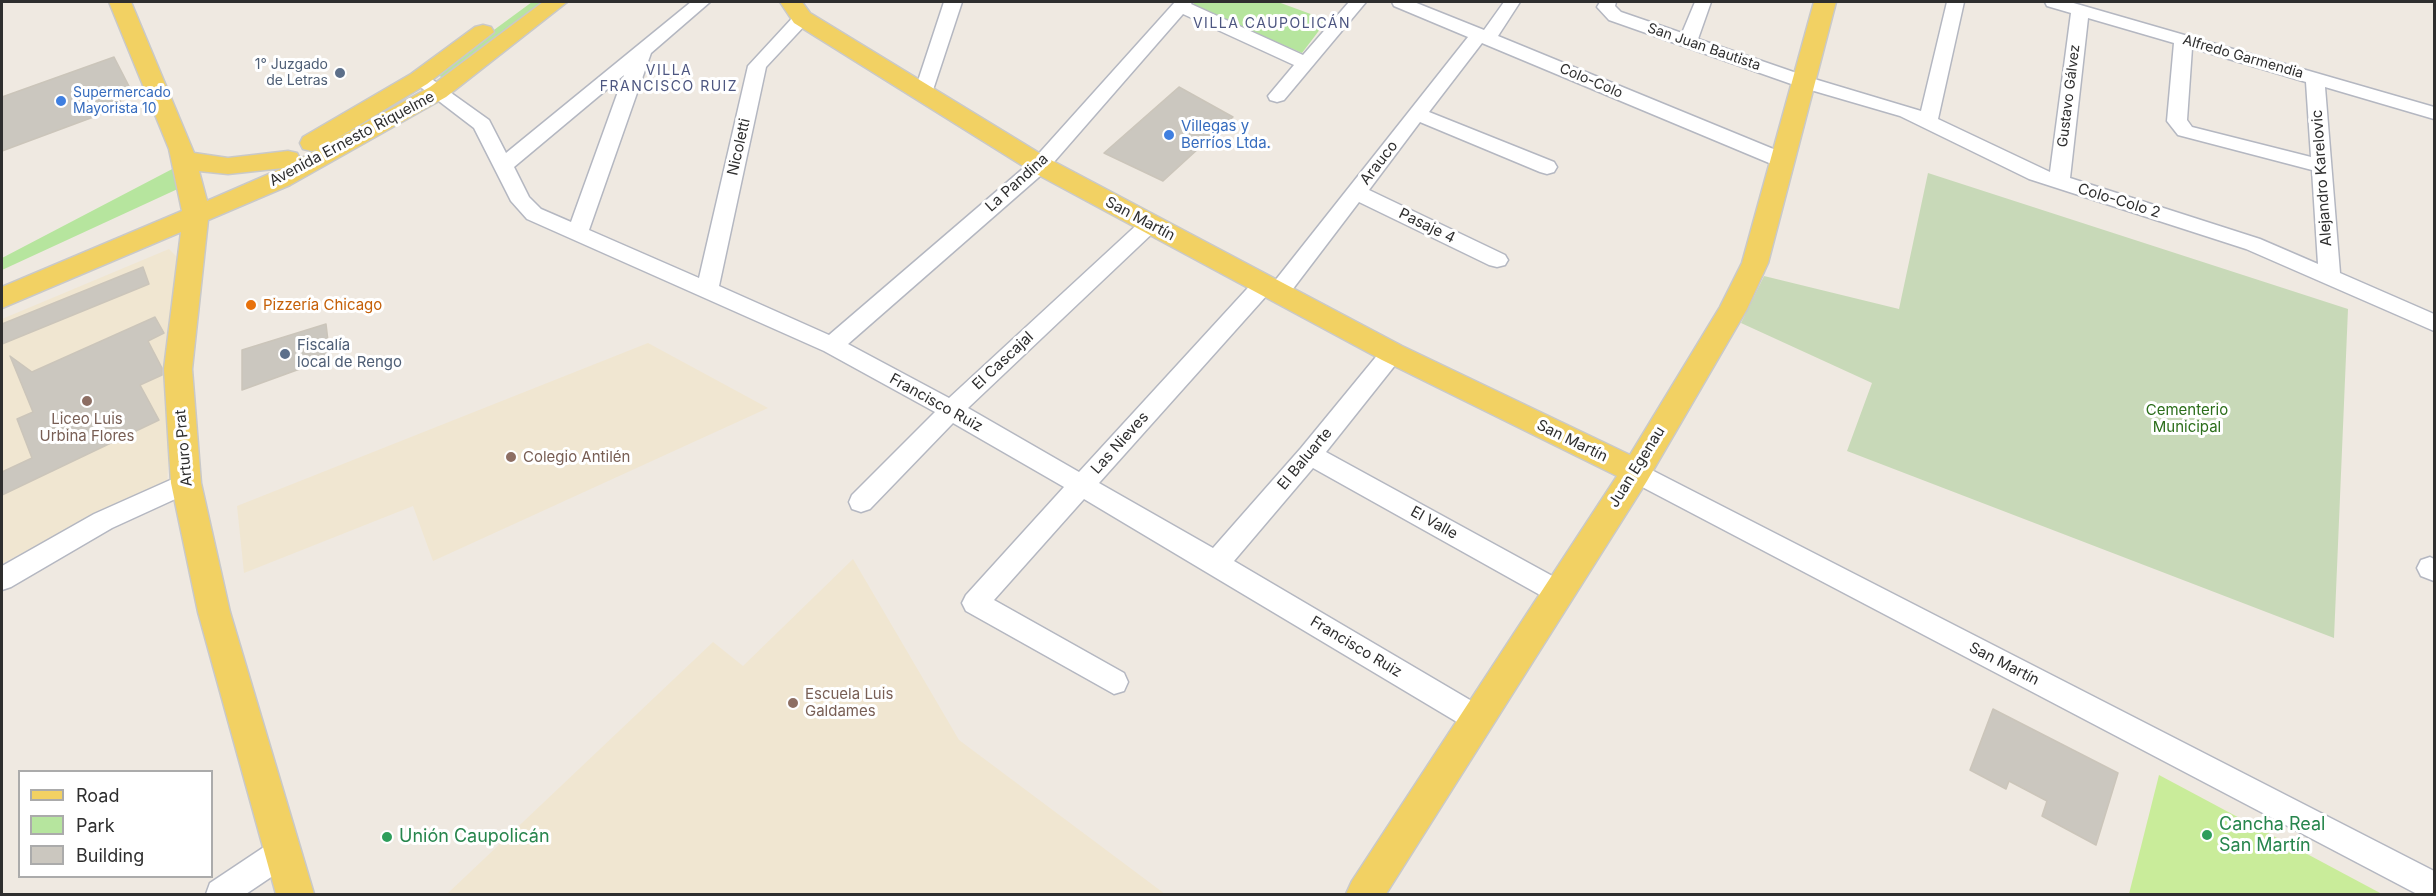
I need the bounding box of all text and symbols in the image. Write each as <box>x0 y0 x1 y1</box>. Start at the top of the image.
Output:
district label: VILLA CAUPOLICÁN <box>1193 16 1351 32</box>
street label: San Juan Bautista <box>1645 20 1763 74</box>
street label: Alfredo Garmendia <box>2181 32 2305 82</box>
street label: Gustavo Gálvez <box>2054 44 2084 148</box>
place label: 1° Juzgado de Letras <box>255 57 328 90</box>
street label: Colo-Colo <box>1557 60 1625 102</box>
district label: VILLA FRANCISCO RUIZ <box>600 63 738 96</box>
marker: 1° Juzgado de Letras <box>333 66 347 80</box>
place label: Supermercado Mayorista 10 <box>73 85 171 118</box>
street label: Avenida Ernesto Riquelme <box>266 88 438 190</box>
marker: Supermercado Mayorista 10 <box>54 94 68 108</box>
street label: Alejandro Karelovic <box>2308 109 2336 247</box>
street label: Nicoletti <box>724 117 754 177</box>
place label: Villegas y Berríos Ltda. <box>1181 117 1271 152</box>
marker: Villegas y Berríos Ltda. <box>1162 128 1176 142</box>
street label: Arauco <box>1356 137 1402 189</box>
street label: La Pandina <box>982 150 1052 216</box>
street label: Colo-Colo 2 <box>2076 180 2162 222</box>
street label: San Martín <box>1102 193 1178 245</box>
street label: Pasaje 4 <box>1396 205 1458 247</box>
place label: Pizzería Chicago <box>263 296 382 314</box>
marker: Pizzería Chicago <box>244 298 258 312</box>
street label: El Cascajal <box>969 328 1037 394</box>
place label: Fiscalía local de Rengo <box>297 336 402 371</box>
marker: Fiscalía local de Rengo <box>278 347 292 361</box>
street label: Francisco Ruiz <box>886 370 986 436</box>
marker: Liceo Luis Urbina Flores <box>80 394 94 408</box>
park label: Cementerio Municipal <box>2146 401 2228 436</box>
street label: Las Nieves <box>1087 408 1153 478</box>
street label: Arturo Prat <box>172 409 196 487</box>
place label: Liceo Luis Urbina Flores <box>40 410 134 445</box>
street label: San Martín <box>1534 416 1610 466</box>
street label: Juan Egenau <box>1605 423 1669 511</box>
street label: El Baluarte <box>1274 424 1336 494</box>
place label: Colegio Antilén <box>523 448 630 466</box>
marker: Colegio Antilén <box>504 450 518 464</box>
street label: El Valle <box>1407 503 1461 543</box>
street label: Francisco Ruiz <box>1307 613 1405 681</box>
street label: San Martín <box>1966 639 2042 689</box>
place label: Escuela Luis Galdames <box>805 685 893 720</box>
marker: Escuela Luis Galdames <box>786 696 800 710</box>
legend <box>18 770 213 878</box>
text: Road <box>76 785 119 806</box>
place label: Cancha Real San Martín <box>2219 814 2325 856</box>
text: Park <box>76 815 115 836</box>
place label: Unión Caupolicán <box>399 826 550 848</box>
marker: Cancha Real San Martín <box>2200 828 2214 842</box>
marker: Unión Caupolicán <box>380 830 394 844</box>
text: Building <box>76 845 144 866</box>

